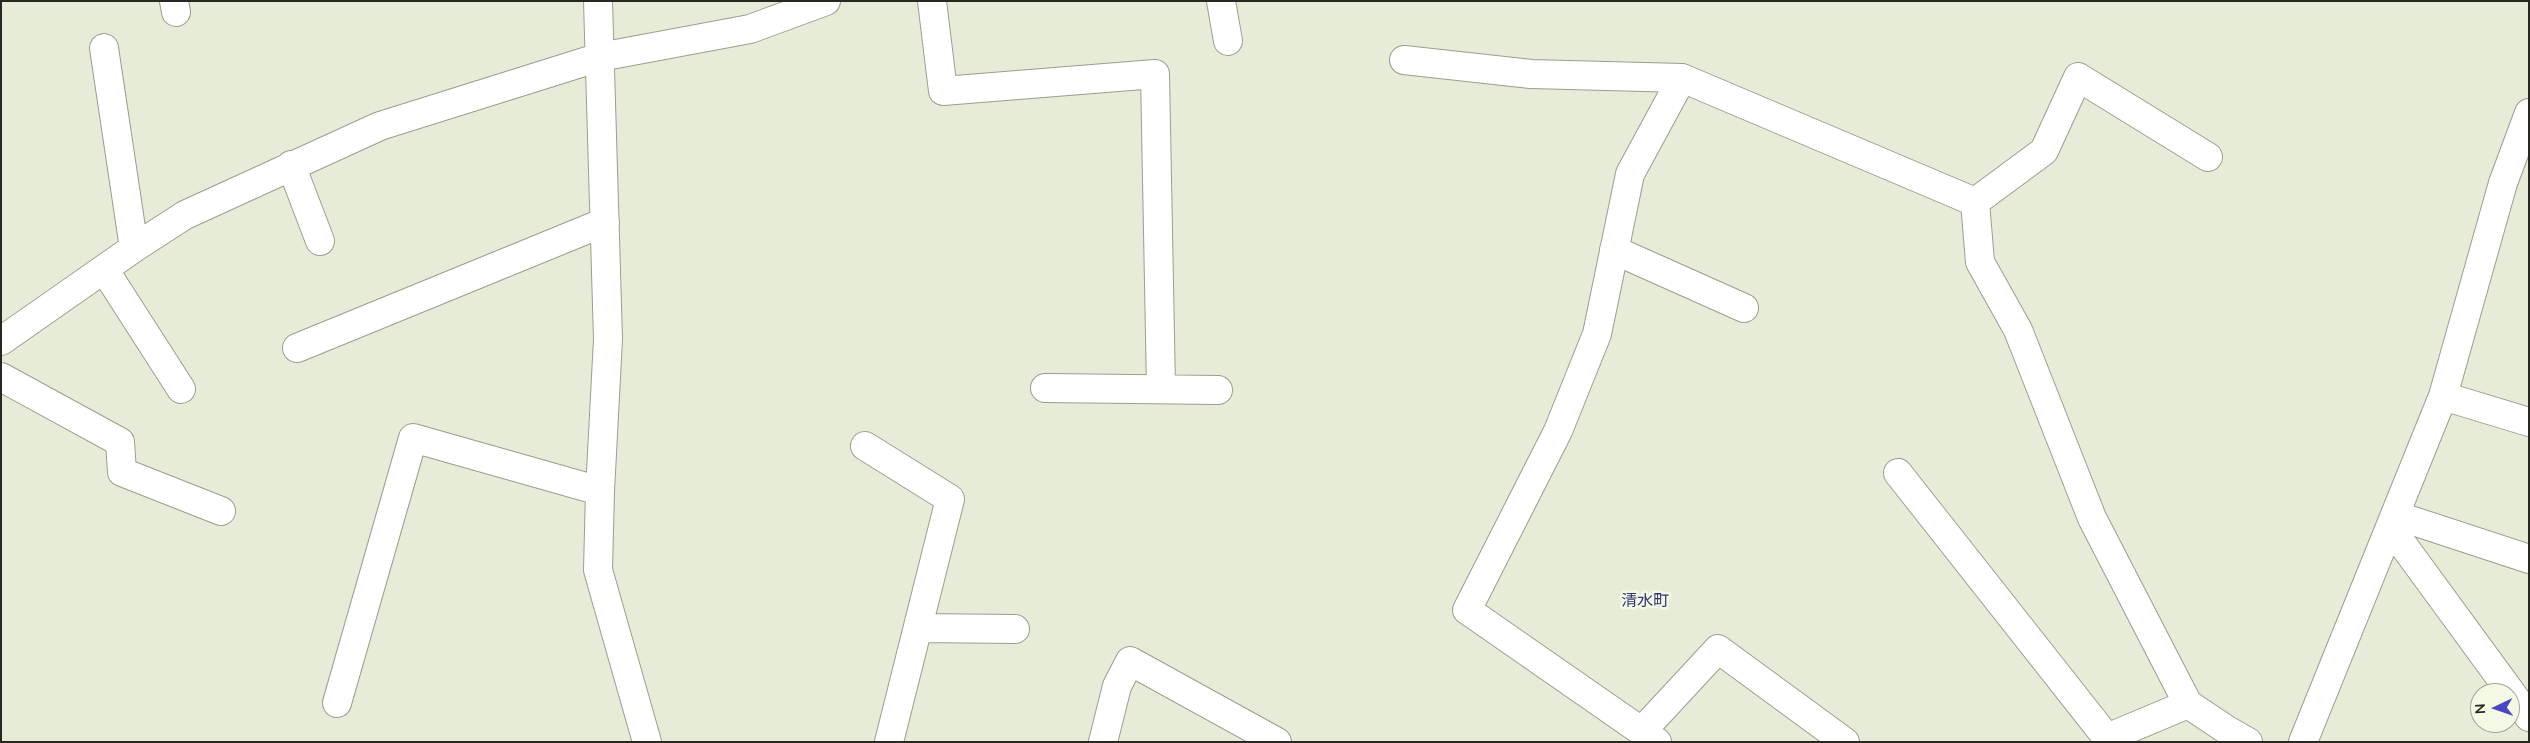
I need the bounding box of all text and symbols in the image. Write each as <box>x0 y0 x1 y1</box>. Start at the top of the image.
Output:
district label: 清水町 <box>1621 592 1669 612</box>
north arrow <box>2470 683 2520 733</box>
text: N <box>2471 703 2490 714</box>

